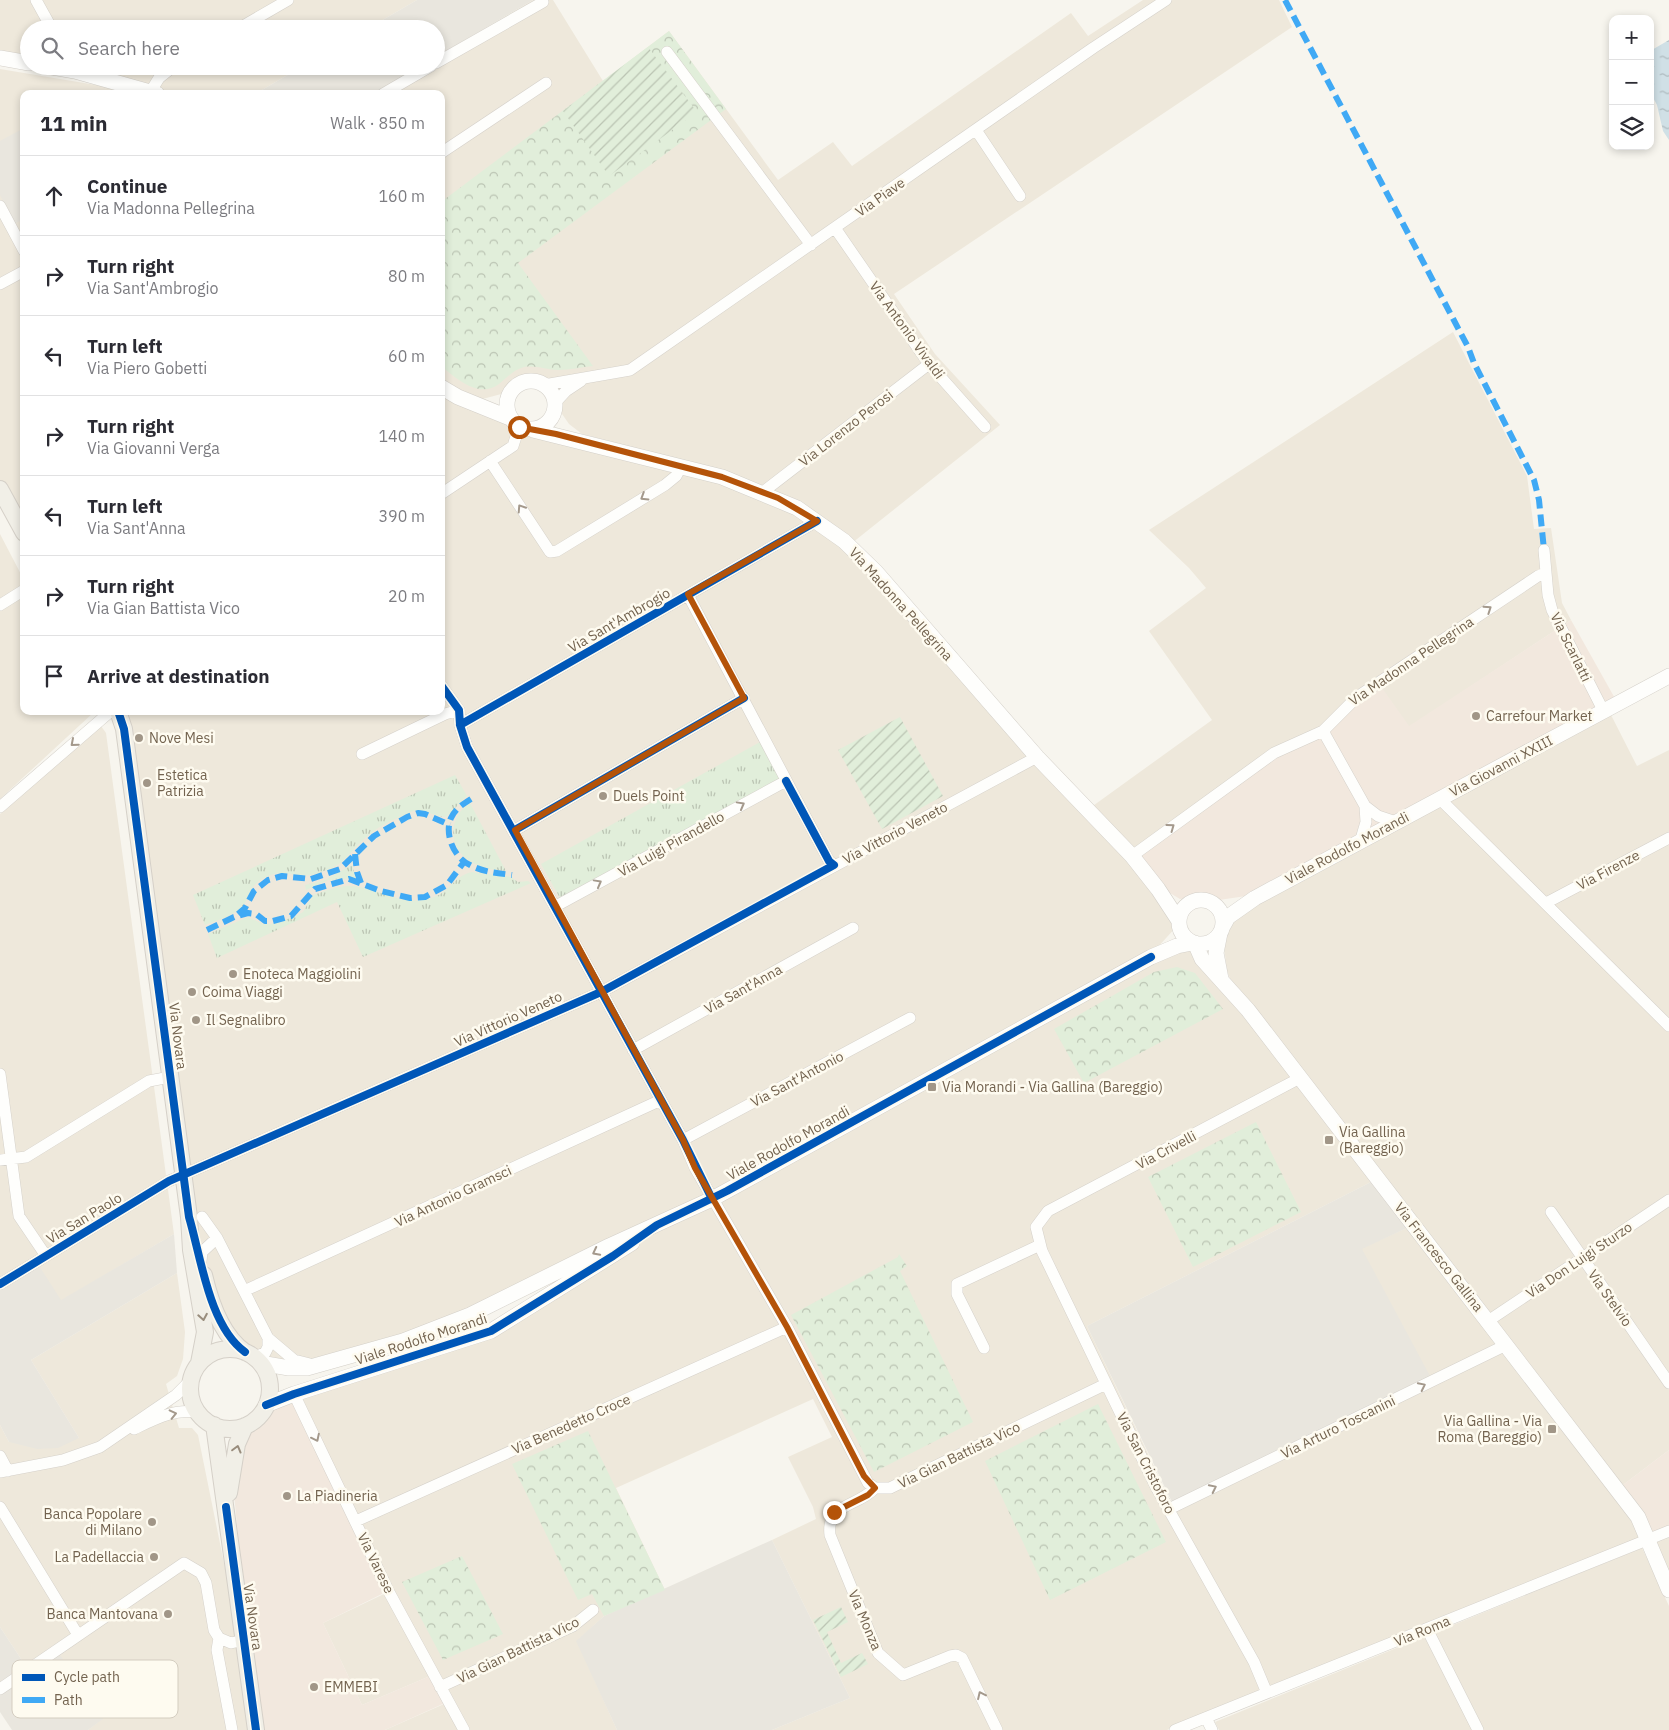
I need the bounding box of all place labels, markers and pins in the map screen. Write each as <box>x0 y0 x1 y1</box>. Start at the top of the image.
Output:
place label: Carrefour Market <box>1486 707 1593 725</box>
marker: Carrefour Market <box>1470 710 1482 722</box>
place label: Nove Mesi <box>149 729 214 747</box>
marker: Nove Mesi <box>133 732 145 744</box>
place label: Estetica Patrizia <box>157 766 208 800</box>
marker: Estetica Patrizia <box>141 777 153 789</box>
place label: Duels Point <box>613 787 684 805</box>
marker: Duels Point <box>597 790 609 802</box>
place label: Enoteca Maggiolini <box>243 965 361 983</box>
marker: Enoteca Maggiolini <box>227 968 239 980</box>
place label: Coima Viaggi <box>202 983 283 1001</box>
marker: Coima Viaggi <box>186 986 198 998</box>
place label: Il Segnalibro <box>206 1011 286 1029</box>
marker: Il Segnalibro <box>190 1014 202 1026</box>
place label: Via Morandi - Via Gallina (Bareggio) <box>942 1078 1163 1096</box>
marker: Via Morandi - Via Gallina (Bareggio) <box>926 1081 938 1093</box>
place label: Via Gallina (Bareggio) <box>1339 1123 1406 1157</box>
marker: Via Gallina (Bareggio) <box>1323 1134 1335 1146</box>
place label: Via Gallina - Via Roma (Bareggio) <box>1438 1412 1543 1446</box>
marker: Via Gallina - Via Roma (Bareggio) <box>1546 1423 1558 1435</box>
place label: La Piadineria <box>297 1487 378 1505</box>
marker: La Piadineria <box>281 1490 293 1502</box>
place label: Banca Popolare di Milano <box>44 1505 142 1539</box>
marker: Banca Popolare di Milano <box>146 1516 158 1528</box>
place label: La Padellaccia <box>55 1548 145 1566</box>
marker: La Padellaccia <box>148 1551 160 1563</box>
place label: Banca Mantovana <box>47 1605 159 1623</box>
marker: Banca Mantovana <box>162 1608 174 1620</box>
place label: EMMEBI <box>324 1678 378 1696</box>
marker: EMMEBI <box>308 1681 320 1693</box>

